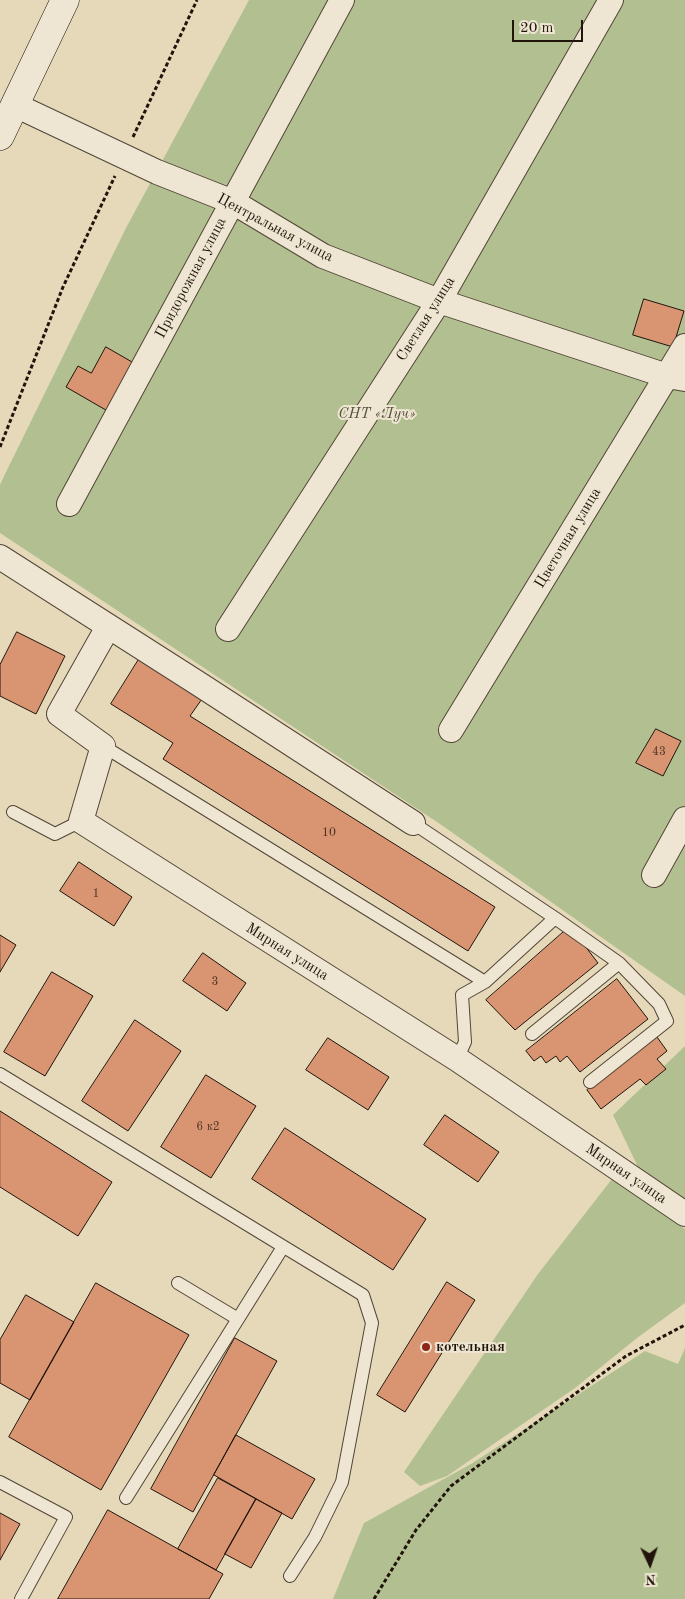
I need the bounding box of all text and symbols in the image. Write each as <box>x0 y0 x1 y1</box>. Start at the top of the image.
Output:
scale bar <box>515 10 586 42</box>
text: 20 m <box>520 21 554 36</box>
street label: Центральная улица <box>214 190 336 266</box>
street label: Придорожная улица <box>151 214 231 342</box>
street label: Светлая улица <box>393 273 459 365</box>
park label: СНТ «Луч» <box>338 405 416 423</box>
street label: Цветочная улица <box>531 484 605 592</box>
house number: 43 <box>652 745 666 759</box>
house number: 10 <box>322 826 336 840</box>
house number: 1 <box>93 887 99 901</box>
street label: Мирная улица <box>242 919 332 985</box>
house number: 3 <box>212 975 218 989</box>
house number: 6 к2 <box>196 1120 220 1134</box>
street label: Мирная улица <box>582 1140 670 1208</box>
place label: котельная <box>436 1338 505 1356</box>
marker: котельная <box>420 1341 432 1353</box>
north arrow <box>625 1539 675 1589</box>
text: N <box>645 1572 657 1586</box>

